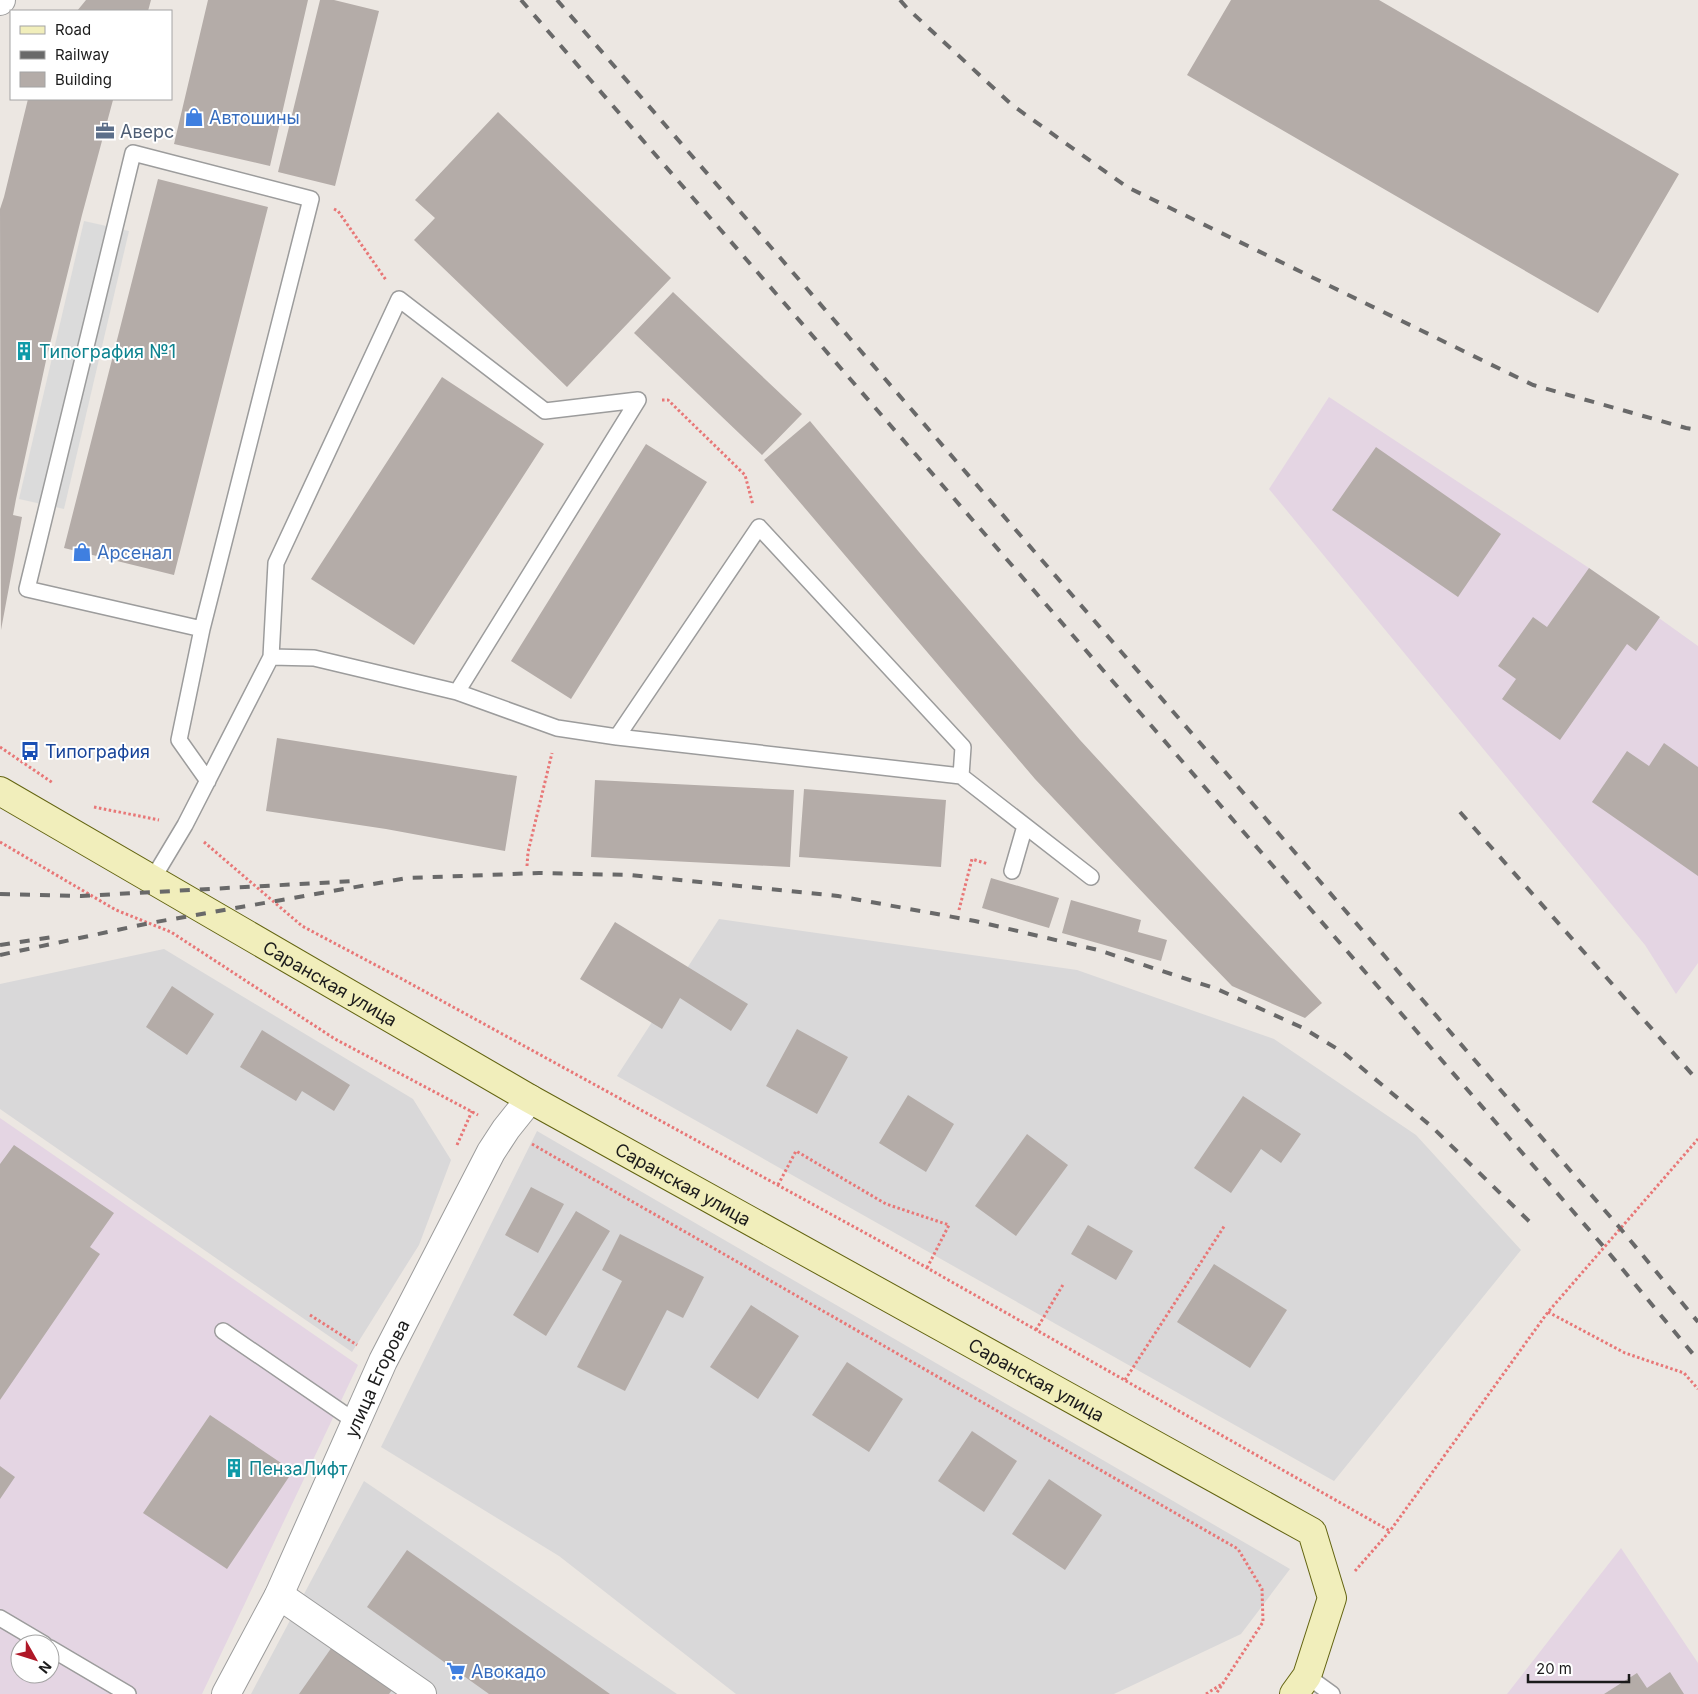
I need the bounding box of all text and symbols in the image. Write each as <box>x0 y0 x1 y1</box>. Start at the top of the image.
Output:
legend <box>10 10 172 100</box>
text: Road <box>55 20 91 39</box>
text: Railway <box>55 45 110 64</box>
text: Building <box>55 70 112 89</box>
shop icon: Автошины <box>183 106 205 128</box>
place label: Автошины <box>209 107 300 128</box>
office icon: Аверс <box>94 120 116 142</box>
place label: Аверс <box>120 121 174 142</box>
building icon: Типография №1 <box>13 340 35 362</box>
place label: Типография №1 <box>39 341 176 362</box>
shop icon: Арсенал <box>71 541 93 563</box>
place label: Арсенал <box>97 542 172 563</box>
bus stop icon: Типография <box>19 740 41 762</box>
place label: Типография <box>45 741 150 762</box>
street label: Саранская улица <box>259 936 401 1030</box>
street label: Саранская улица <box>612 1138 755 1230</box>
street label: улица Егорова <box>340 1316 413 1440</box>
street label: Саранская улица <box>965 1334 1108 1425</box>
building icon: ПензаЛифт <box>223 1457 245 1479</box>
place label: ПензаЛифт <box>249 1458 348 1479</box>
north arrow <box>10 1634 60 1684</box>
scale bar <box>1528 1652 1629 1684</box>
text: N <box>36 1658 55 1677</box>
text: 20 m <box>1536 1659 1572 1678</box>
supermarket icon: Авокадо <box>445 1660 467 1682</box>
place label: Авокадо <box>471 1661 546 1682</box>

